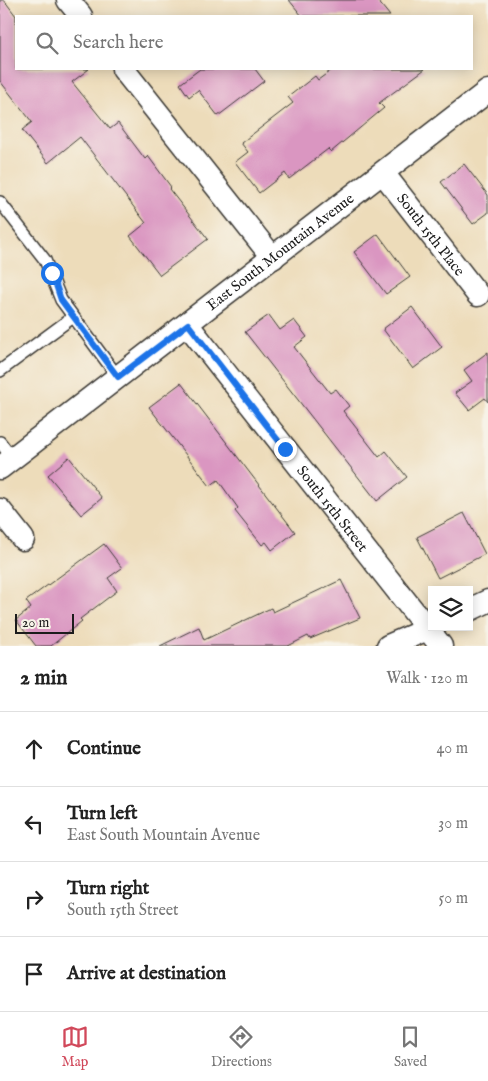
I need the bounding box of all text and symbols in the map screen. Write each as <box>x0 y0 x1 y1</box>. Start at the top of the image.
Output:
search box <box>15 15 473 70</box>
icon: search <box>33 29 61 57</box>
text: Search here <box>73 31 164 55</box>
street label: East South Mountain Avenue <box>203 189 358 315</box>
street label: South 15th Place <box>392 190 469 280</box>
route start <box>41 262 64 285</box>
route end <box>274 438 297 461</box>
street label: South 15th Street <box>292 462 372 556</box>
map controls <box>428 586 473 631</box>
button: layers <box>428 586 473 631</box>
scale bar <box>15 611 74 634</box>
text: 20 m <box>22 614 49 632</box>
text: 2 min <box>20 665 67 692</box>
text: Walk · 120 m <box>386 669 468 689</box>
icon: ahead <box>20 735 48 763</box>
text: Continue <box>67 737 141 761</box>
text: 40 m <box>436 739 468 759</box>
text: Turn left <box>67 802 138 826</box>
icon: left <box>20 810 48 838</box>
text: 30 m <box>438 814 468 834</box>
text: East South Mountain Avenue <box>67 826 260 846</box>
text: Turn right <box>67 877 149 901</box>
icon: right <box>20 885 48 913</box>
text: 50 m <box>439 889 468 909</box>
text: South 15th Street <box>67 901 179 921</box>
icon: arrive <box>20 960 48 988</box>
text: Arrive at destination <box>67 962 226 986</box>
tab: Map <box>61 1023 89 1071</box>
tab: Directions <box>211 1023 272 1071</box>
tab: Saved <box>394 1023 427 1071</box>

